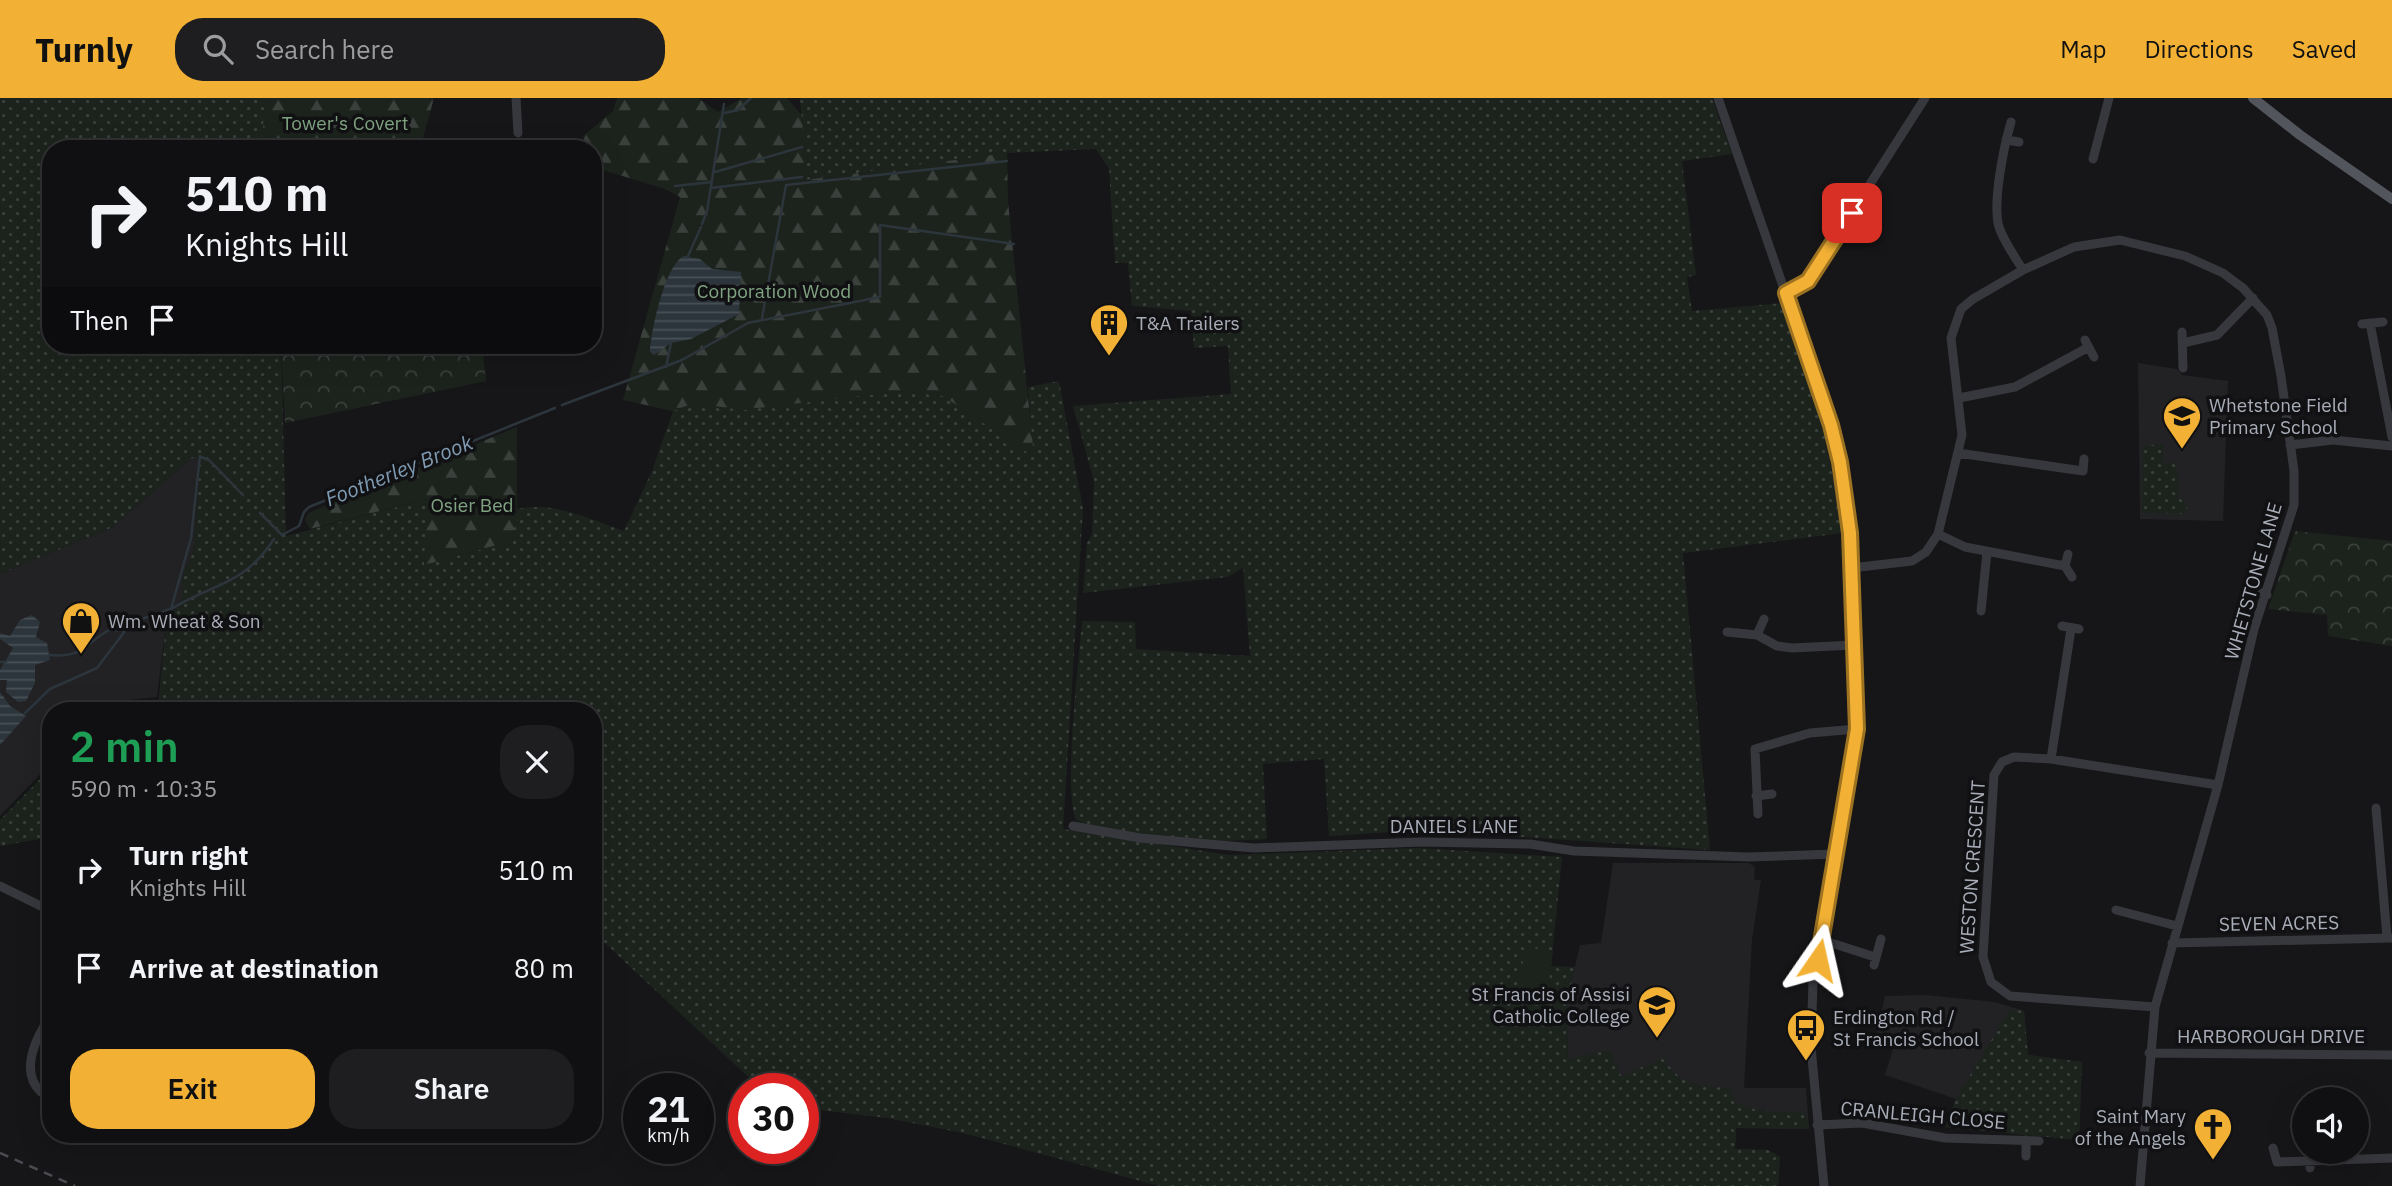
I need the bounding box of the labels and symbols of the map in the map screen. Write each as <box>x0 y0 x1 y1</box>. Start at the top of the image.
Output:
park label: Tower's Covert <box>282 111 408 135</box>
pin <box>1822 183 1882 243</box>
park label: Corporation Wood <box>697 279 851 303</box>
building icon: T&A Trailers <box>1088 302 1130 357</box>
place label: T&A Trailers <box>1136 311 1240 335</box>
place label: Whetstone Field Primary School <box>2209 393 2348 439</box>
school or university icon: Whetstone Field Primary School <box>2161 395 2203 450</box>
water label: Footherley Brook <box>321 427 478 512</box>
park label: Osier Bed <box>430 493 514 517</box>
street label: WHETSTONE LANE <box>2219 500 2287 662</box>
shop icon: Wm. Wheat & Son <box>60 600 102 655</box>
place label: Wm. Wheat & Son <box>108 609 261 633</box>
street label: WESTON CRESCENT <box>1954 779 1990 955</box>
street label: DANIELS LANE <box>1390 814 1518 838</box>
street label: SEVEN ACRES <box>2219 910 2339 936</box>
position arrow <box>1781 923 1855 997</box>
place label: St Francis of Assisi Catholic College <box>1471 982 1630 1028</box>
school or university icon: St Francis of Assisi Catholic College <box>1636 984 1678 1039</box>
place label: Erdington Rd / St Francis School <box>1833 1005 1979 1051</box>
bus stop icon: Erdington Rd / St Francis School <box>1785 1007 1827 1062</box>
street label: HARBOROUGH DRIVE <box>2177 1024 2365 1048</box>
speed limit sign: 30 <box>728 1073 819 1164</box>
street label: CRANLEIGH CLOSE <box>1840 1096 2006 1134</box>
place label: Saint Mary of the Angels <box>2075 1104 2187 1150</box>
church icon: Saint Mary of the Angels <box>2192 1106 2234 1161</box>

